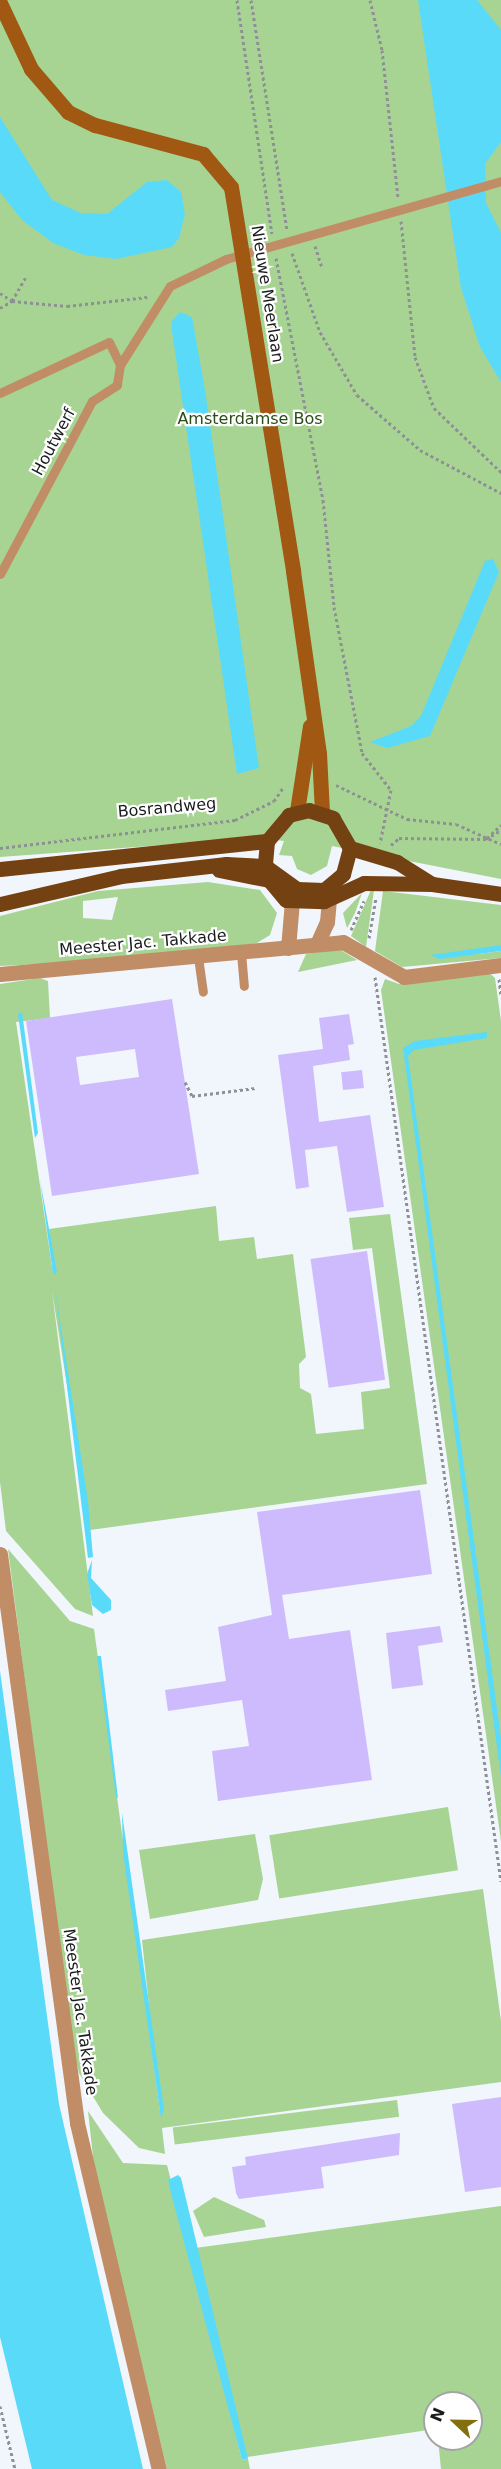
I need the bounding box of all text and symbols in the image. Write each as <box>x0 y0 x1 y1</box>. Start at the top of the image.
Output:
street label: Nieuwe Meerlaan <box>247 224 287 364</box>
street label: Houtwerf <box>28 405 80 479</box>
park label: Amsterdamse Bos <box>177 409 323 429</box>
street label: Bosrandweg <box>117 794 217 822</box>
street label: Meester Jac. Takkade <box>58 926 228 960</box>
street label: Meester Jac. Takkade <box>59 1927 101 2097</box>
north arrow <box>423 2391 483 2451</box>
text: N <box>426 2405 449 2425</box>

